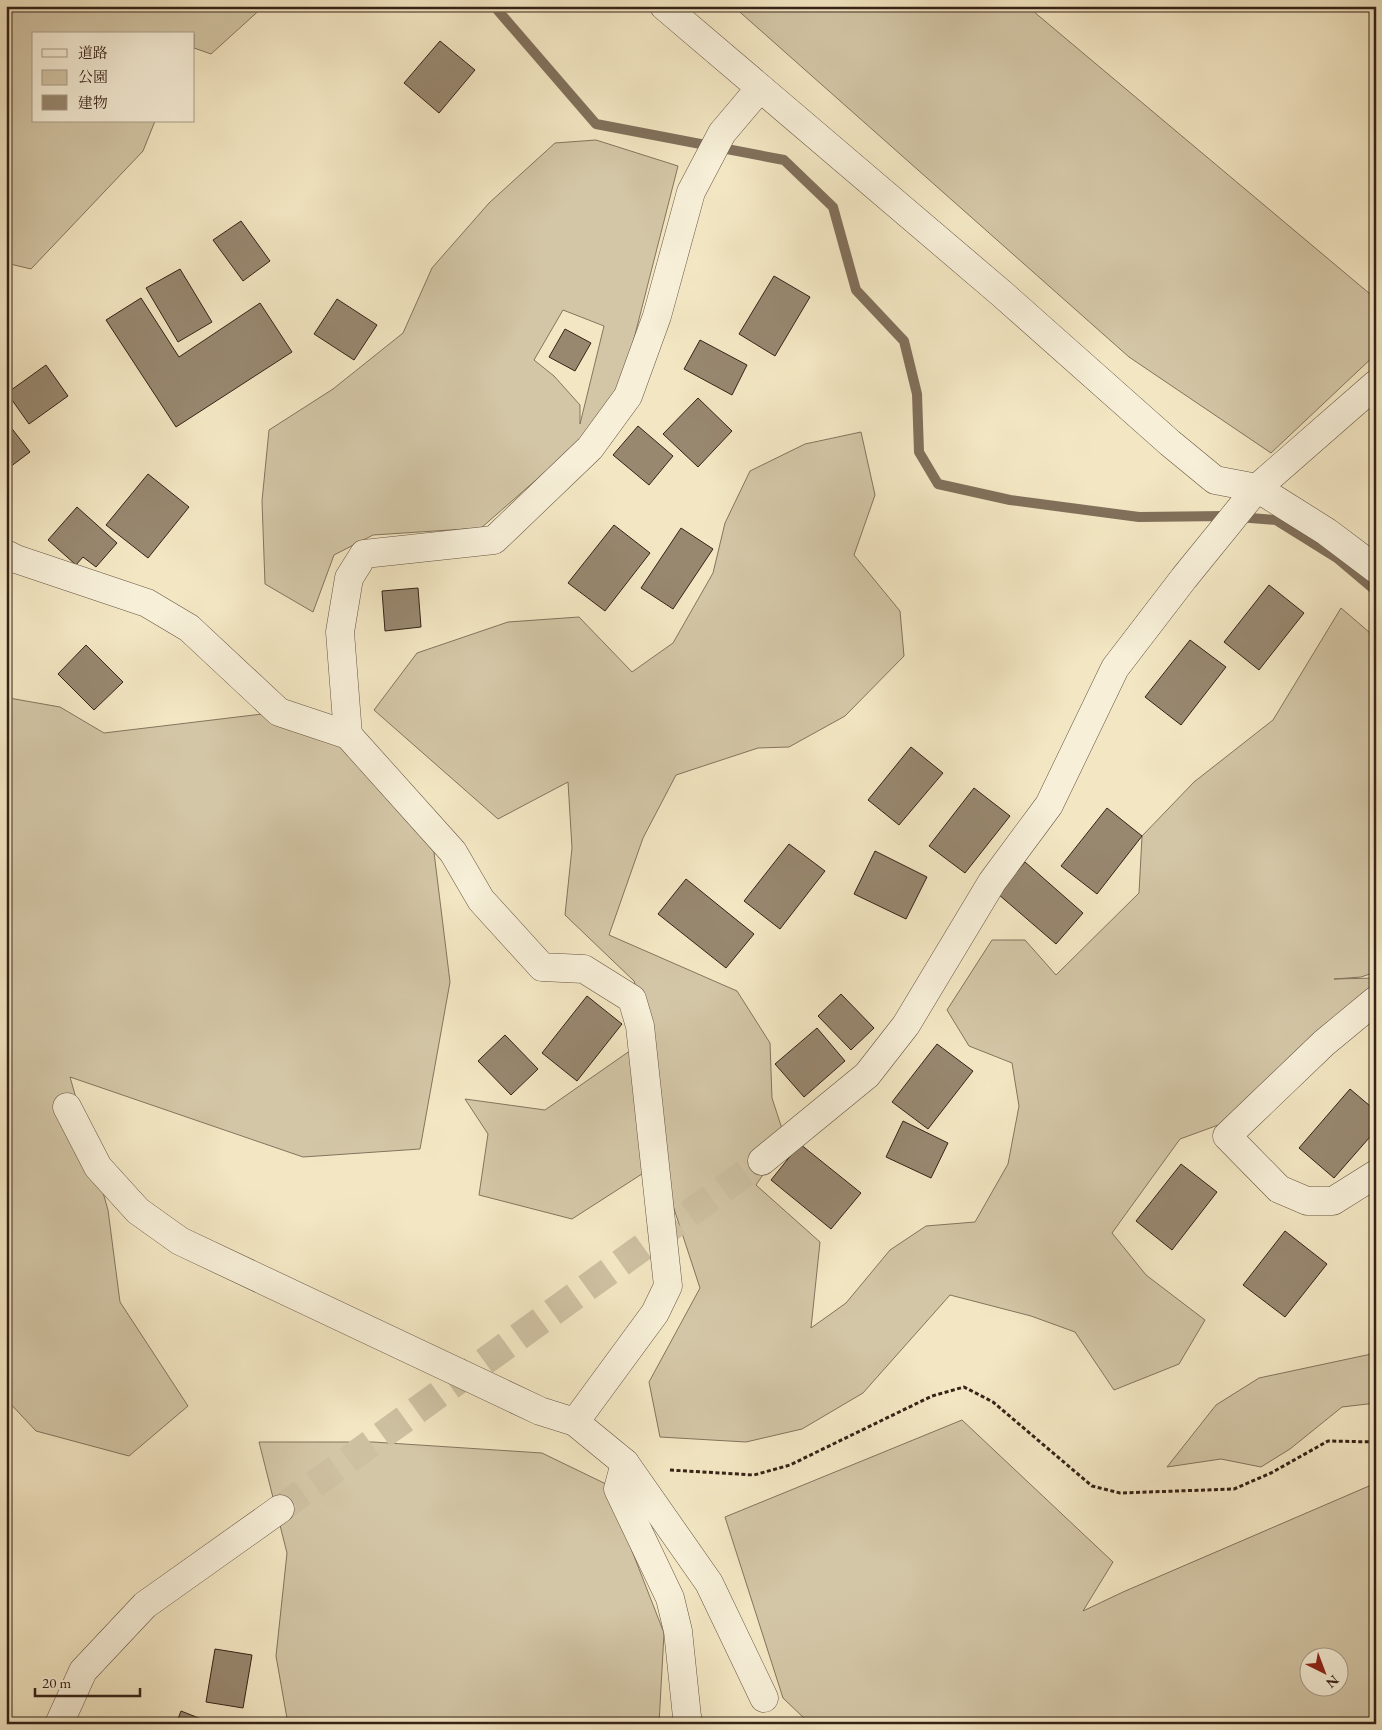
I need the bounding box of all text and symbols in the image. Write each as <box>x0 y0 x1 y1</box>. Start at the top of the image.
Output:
legend <box>32 32 195 122</box>
text: 道路 <box>78 43 108 62</box>
text: 公園 <box>78 67 108 86</box>
text: 建物 <box>78 93 108 112</box>
north arrow <box>1300 1648 1350 1698</box>
scale bar <box>35 1665 140 1697</box>
text: N <box>1322 1671 1343 1693</box>
text: 20 m <box>42 1673 71 1692</box>

